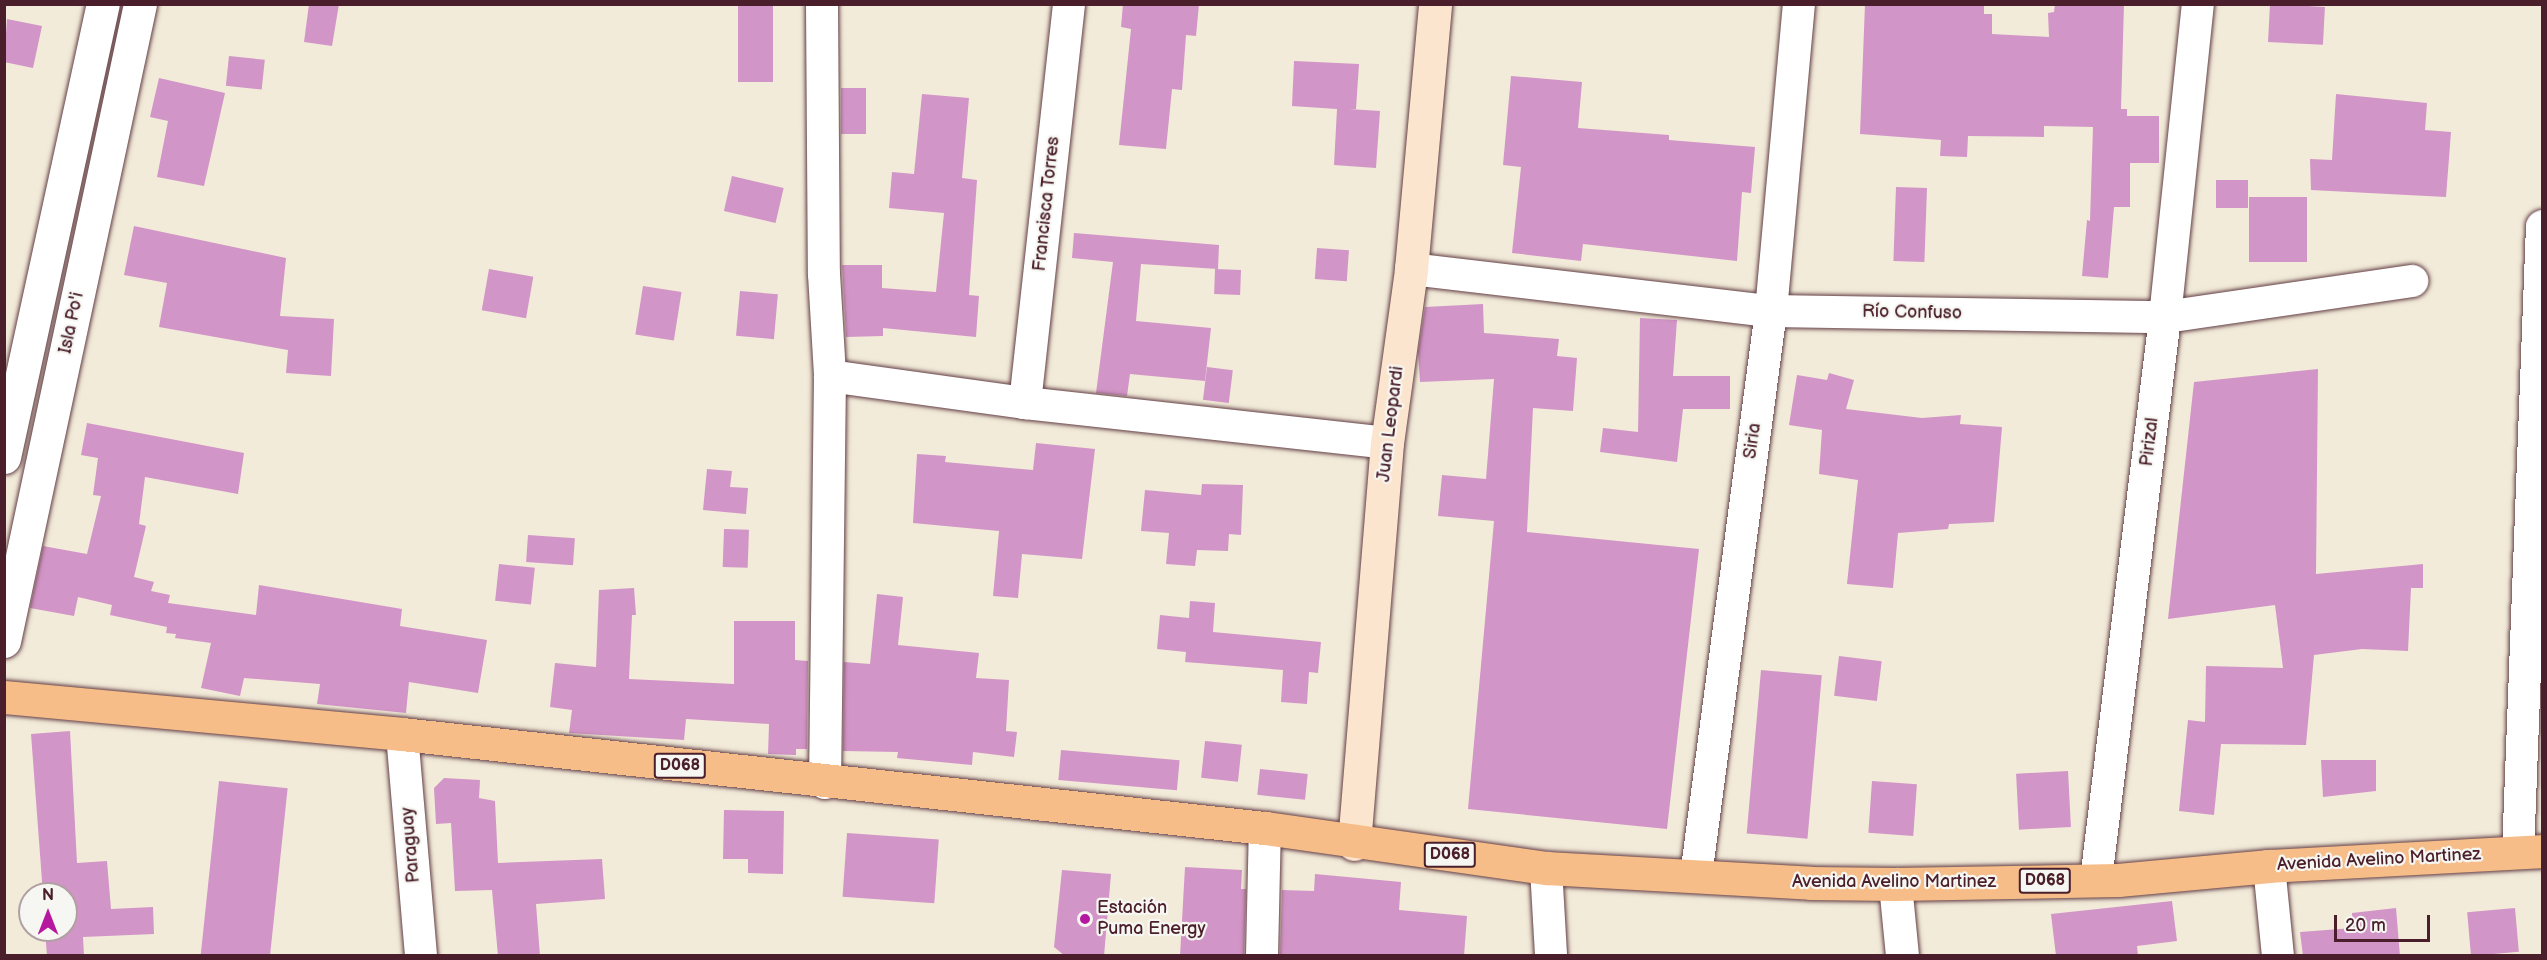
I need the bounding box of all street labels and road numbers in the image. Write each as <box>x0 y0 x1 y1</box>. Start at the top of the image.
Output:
street label: Francisca Torres <box>1029 135 1065 273</box>
street label: Isla Po'i <box>55 290 89 356</box>
street label: Río Confuso <box>1862 301 1962 325</box>
street label: Juan Leopardi <box>1373 365 1409 483</box>
street label: Pirizal <box>2136 416 2164 468</box>
street label: Siria <box>1740 422 1766 460</box>
road number: D068 <box>653 753 707 779</box>
street label: Paraguay <box>397 806 425 884</box>
road number: D068 <box>1423 842 1477 868</box>
street label: Avenida Avelino Martinez <box>2277 844 2481 876</box>
road number: D068 <box>2018 868 2072 894</box>
street label: Avenida Avelino Martinez <box>1792 871 1996 893</box>

